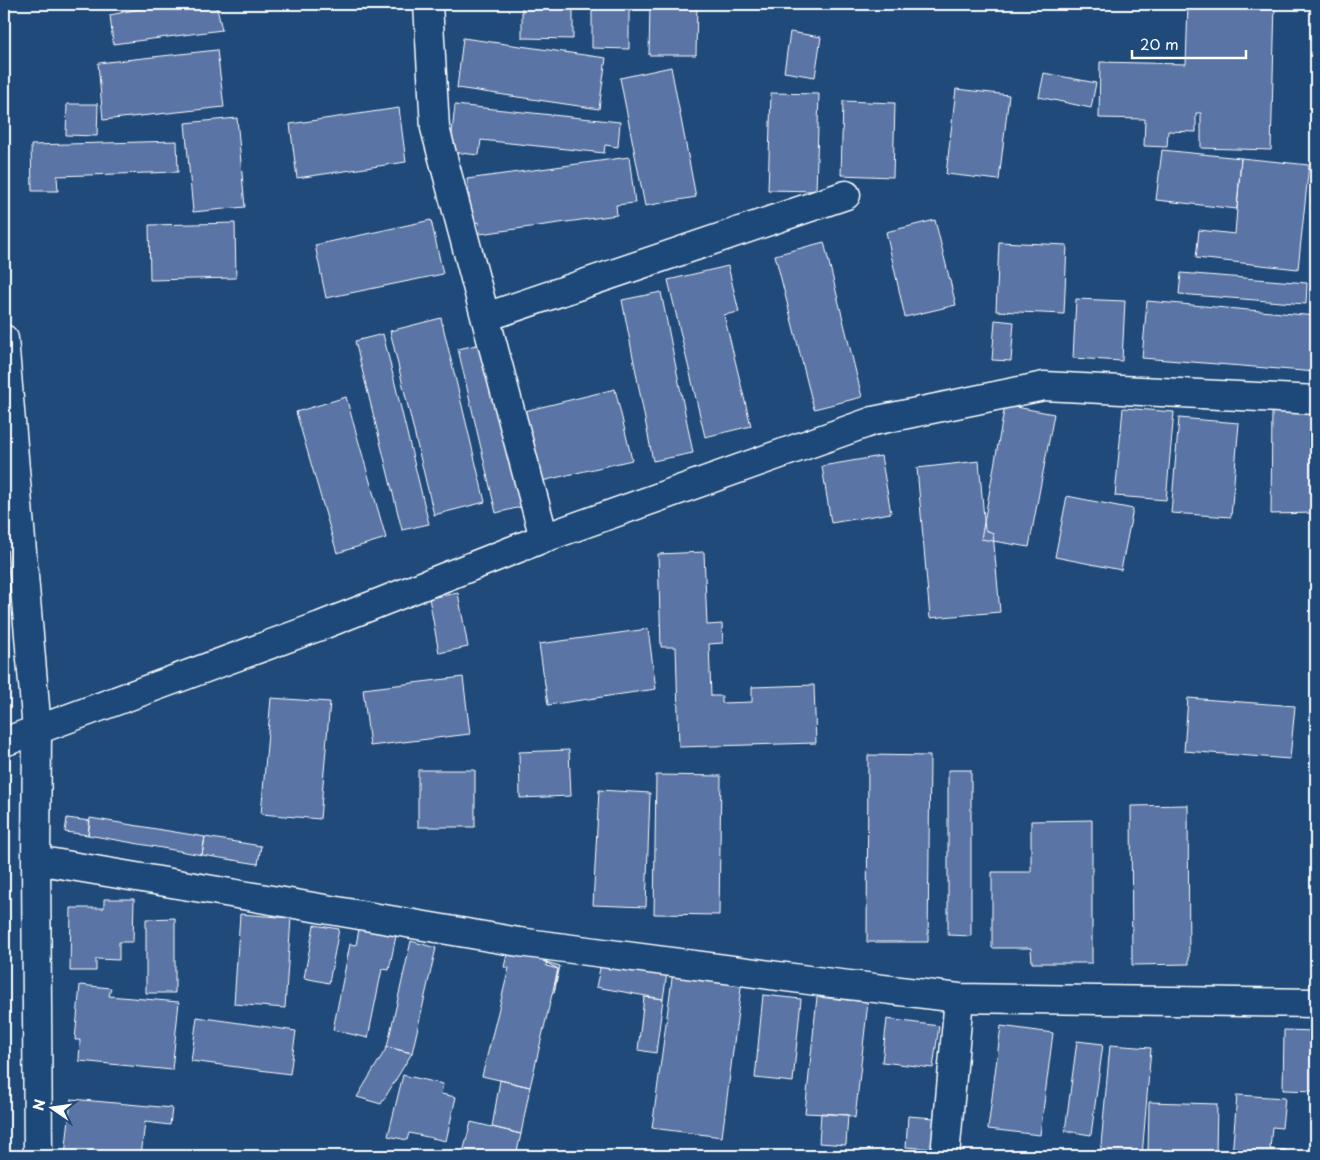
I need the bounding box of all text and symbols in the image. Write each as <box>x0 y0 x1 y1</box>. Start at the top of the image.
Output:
scale bar <box>1132 28 1246 60</box>
text: 20 m <box>1140 32 1179 55</box>
north arrow <box>28 1082 78 1132</box>
text: N <box>27 1097 50 1113</box>

